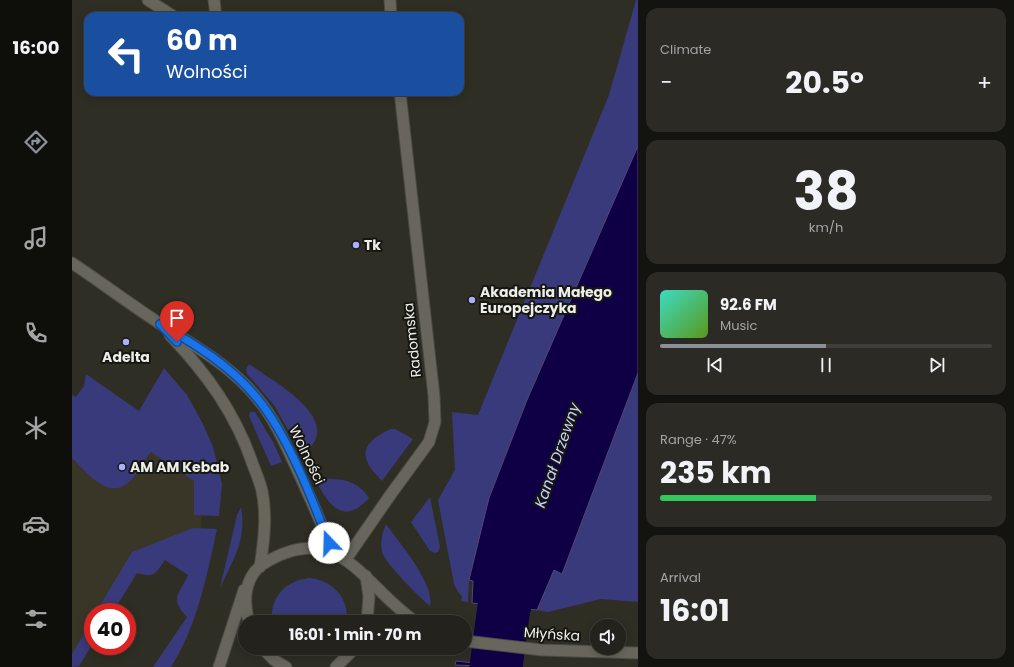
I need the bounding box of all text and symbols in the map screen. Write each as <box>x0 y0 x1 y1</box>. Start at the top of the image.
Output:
text: 60 m <box>166 21 238 60</box>
icon: left <box>100 28 152 80</box>
text: 16:00 <box>13 35 59 60</box>
text: Climate <box>660 40 711 59</box>
text: Wolności <box>166 59 247 84</box>
text: 20.5° <box>785 61 864 104</box>
text: − <box>660 67 672 98</box>
text: + <box>977 67 992 98</box>
icon: directions <box>22 128 50 156</box>
text: 38 <box>793 155 859 228</box>
text: km/h <box>809 218 843 237</box>
icon: music <box>22 224 50 252</box>
place label: Tk <box>364 235 381 255</box>
marker: Tk <box>351 240 361 250</box>
place label: Akademia Małego Europejczyka <box>480 282 612 318</box>
text: 92.6 FM <box>720 294 777 315</box>
marker: Akademia Małego Europejczyka <box>467 295 477 305</box>
pin <box>160 301 194 342</box>
street label: Radomska <box>398 302 426 378</box>
icon: arrive <box>166 307 188 329</box>
text: Music <box>720 316 757 335</box>
icon: phone <box>22 319 50 347</box>
marker: Adelta <box>121 337 131 347</box>
place label: Adelta <box>102 347 150 367</box>
icon: previous <box>704 354 726 376</box>
icon: pause <box>815 354 837 376</box>
icon: next <box>926 354 948 376</box>
water label: Kanał Drzewny <box>529 399 585 510</box>
icon: climate <box>22 414 50 442</box>
street label: Wolności <box>284 422 330 488</box>
text: Range · 47% <box>660 430 737 449</box>
text: 235 km <box>660 451 771 494</box>
place label: AM AM Kebab <box>130 457 230 477</box>
marker: AM AM Kebab <box>117 462 127 472</box>
icon: car <box>22 510 50 538</box>
position arrow <box>308 522 350 564</box>
text: Arrival <box>660 568 701 587</box>
text: 16:01 <box>660 589 730 632</box>
speed limit sign: 40 <box>84 603 136 655</box>
icon: filters <box>22 605 50 633</box>
map controls <box>590 619 626 655</box>
button: sound <box>590 619 626 655</box>
street label: Młyńska <box>523 622 581 646</box>
text: 16:01 · 1 min · 70 m <box>289 624 421 645</box>

